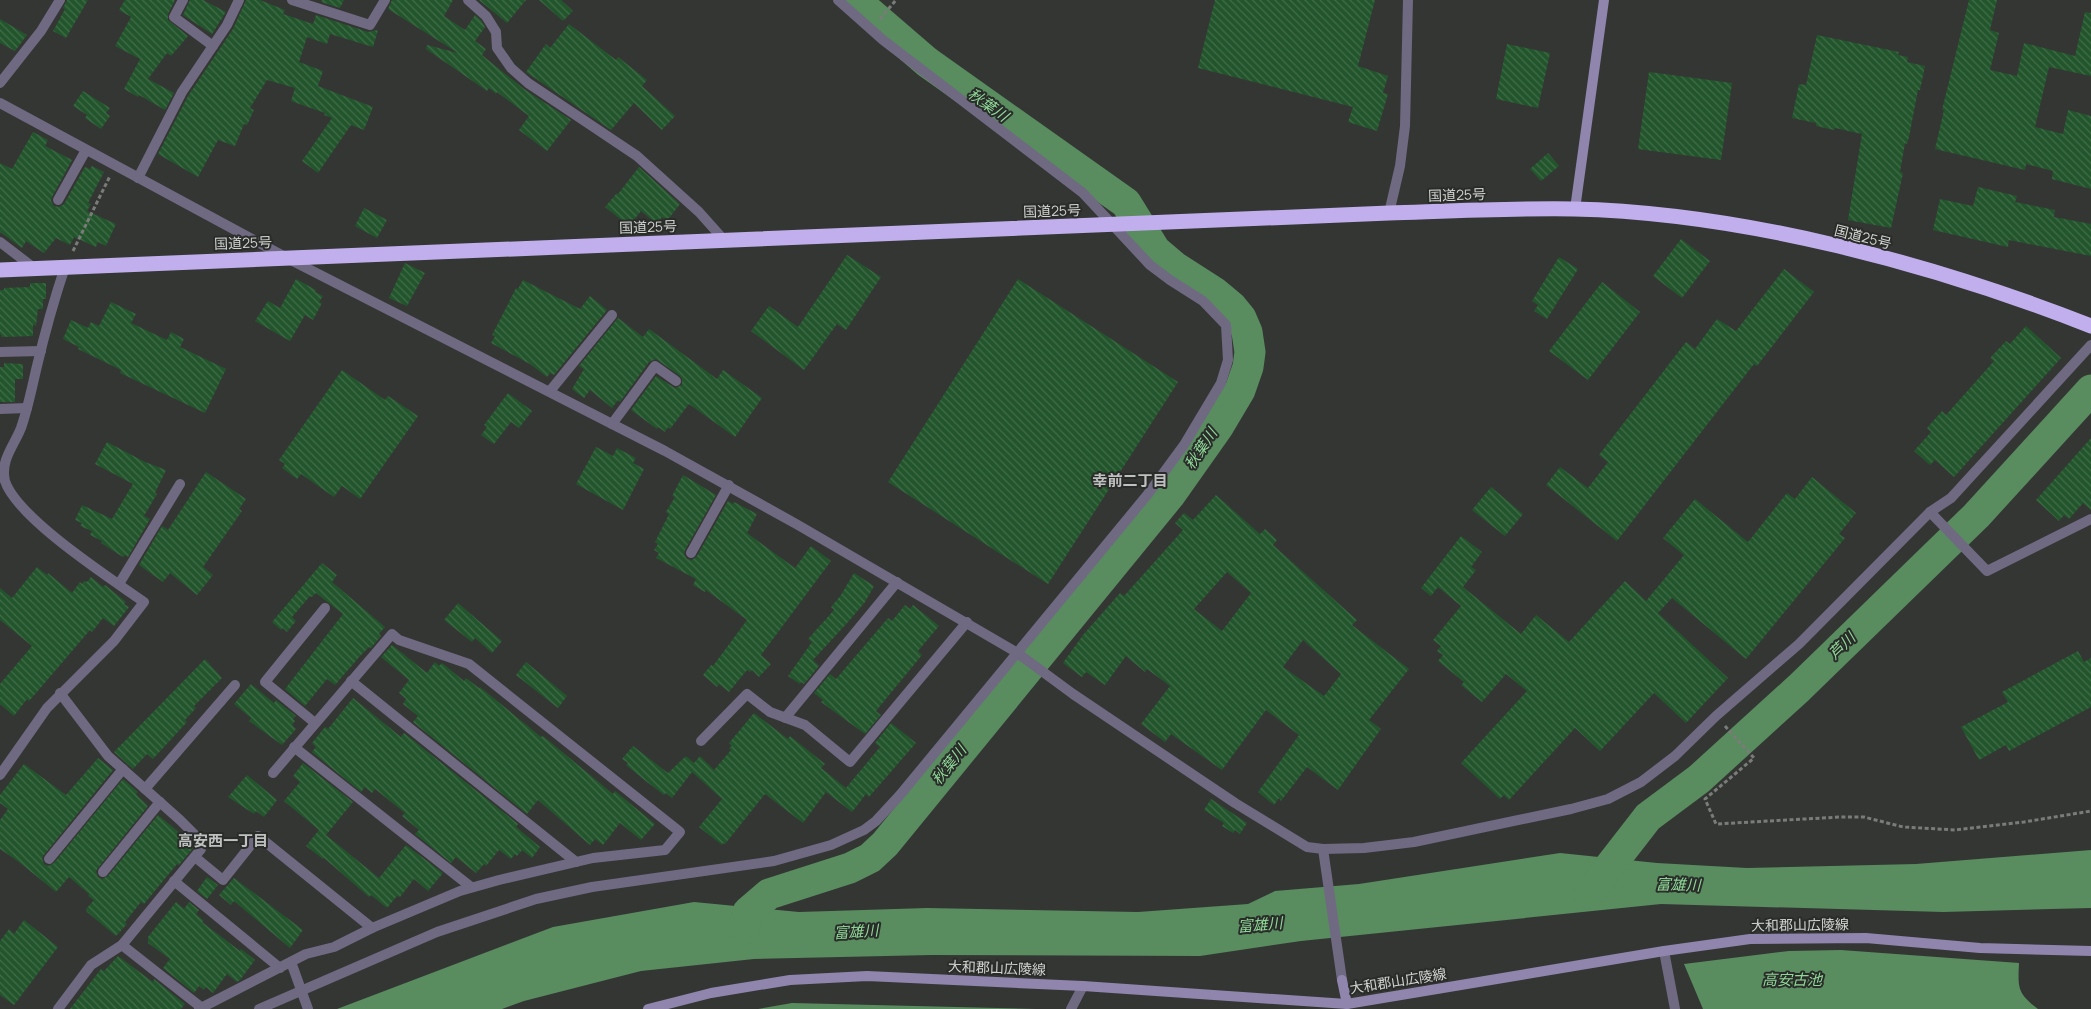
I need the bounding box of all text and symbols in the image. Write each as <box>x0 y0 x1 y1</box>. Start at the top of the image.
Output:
water label: 秋葉川 <box>964 83 1014 127</box>
street label: 国道25号 <box>1428 184 1486 205</box>
street label: 国道25号 <box>1023 200 1081 221</box>
street label: 国道25号 <box>619 216 677 237</box>
street label: 国道25号 <box>1833 220 1894 253</box>
street label: 国道25号 <box>214 232 272 253</box>
water label: 秋葉川 <box>1179 423 1223 473</box>
district label: 幸前二丁目 <box>1092 470 1168 491</box>
water label: 芦川 <box>1824 626 1861 664</box>
water label: 秋葉川 <box>926 739 972 789</box>
district label: 高安西一丁目 <box>178 830 268 851</box>
water label: 富雄川 <box>1655 874 1703 895</box>
water label: 富雄川 <box>1237 912 1285 937</box>
street label: 大和郡山広陵線 <box>1751 914 1849 935</box>
water label: 富雄川 <box>833 919 881 944</box>
street label: 大和郡山広陵線 <box>948 956 1046 979</box>
street label: 大和郡山広陵線 <box>1348 963 1448 998</box>
water label: 高安古池 <box>1762 969 1824 990</box>

